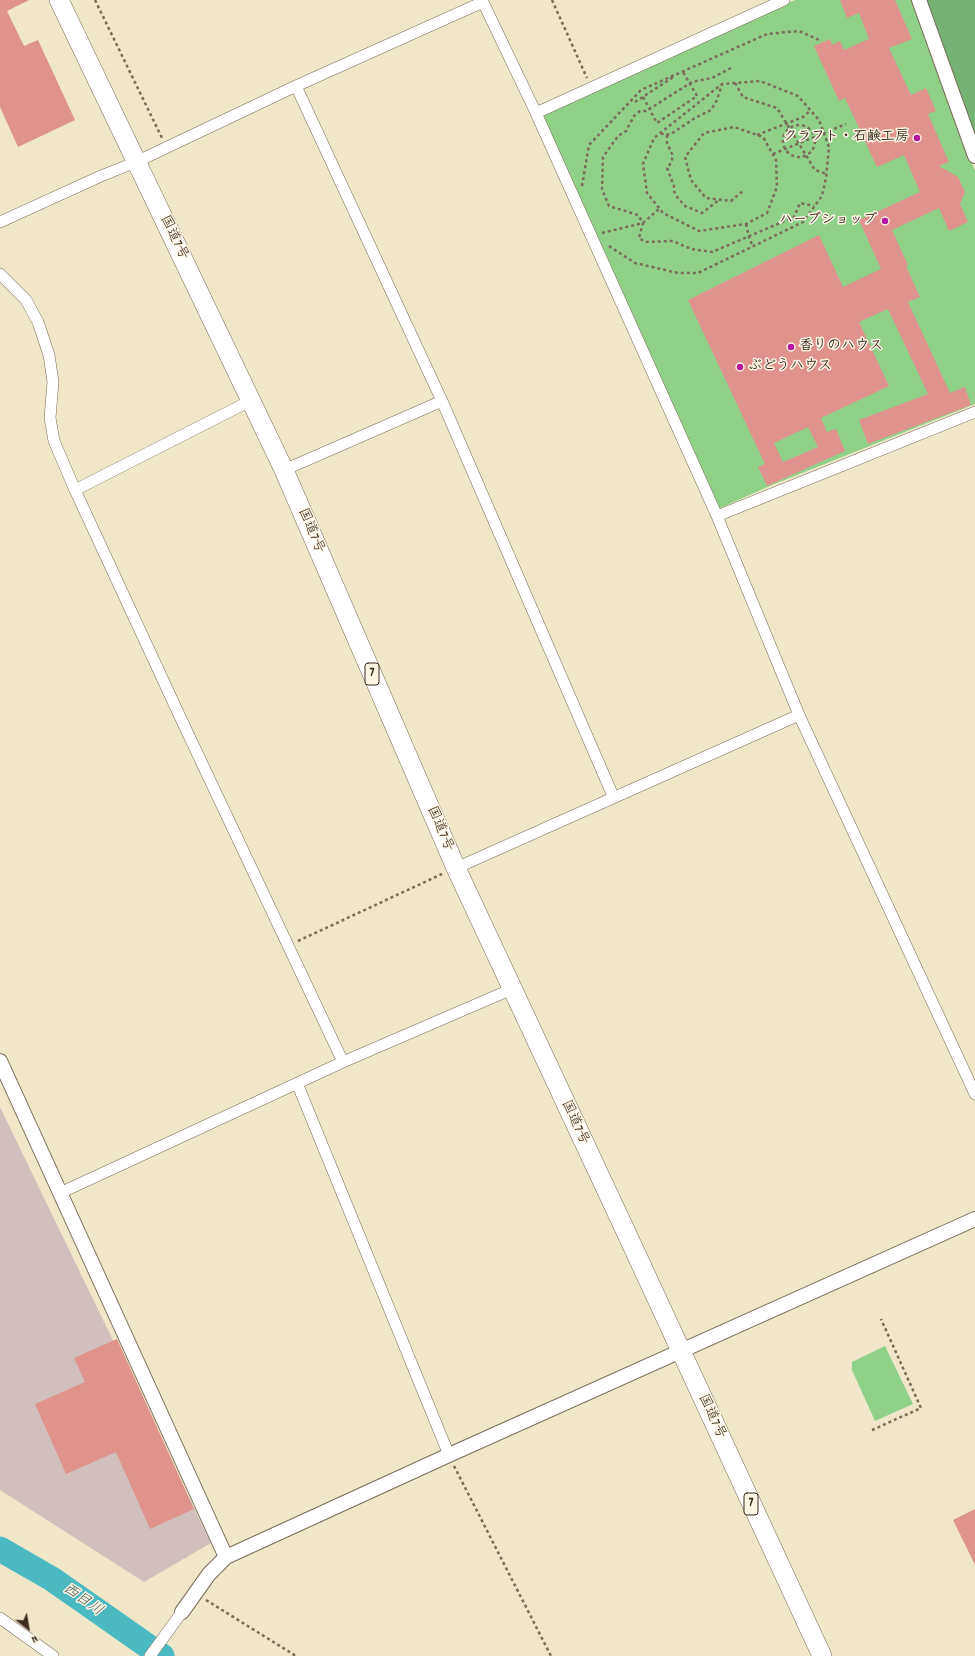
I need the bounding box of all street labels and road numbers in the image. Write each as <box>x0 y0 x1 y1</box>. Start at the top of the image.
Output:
street label: 国道7号 <box>155 213 191 263</box>
street label: 国道7号 <box>293 506 327 556</box>
road number: 7 <box>365 663 379 685</box>
street label: 国道7号 <box>422 804 456 854</box>
street label: 国道7号 <box>556 1098 592 1148</box>
street label: 国道7号 <box>693 1392 729 1442</box>
road number: 7 <box>744 1493 758 1515</box>

